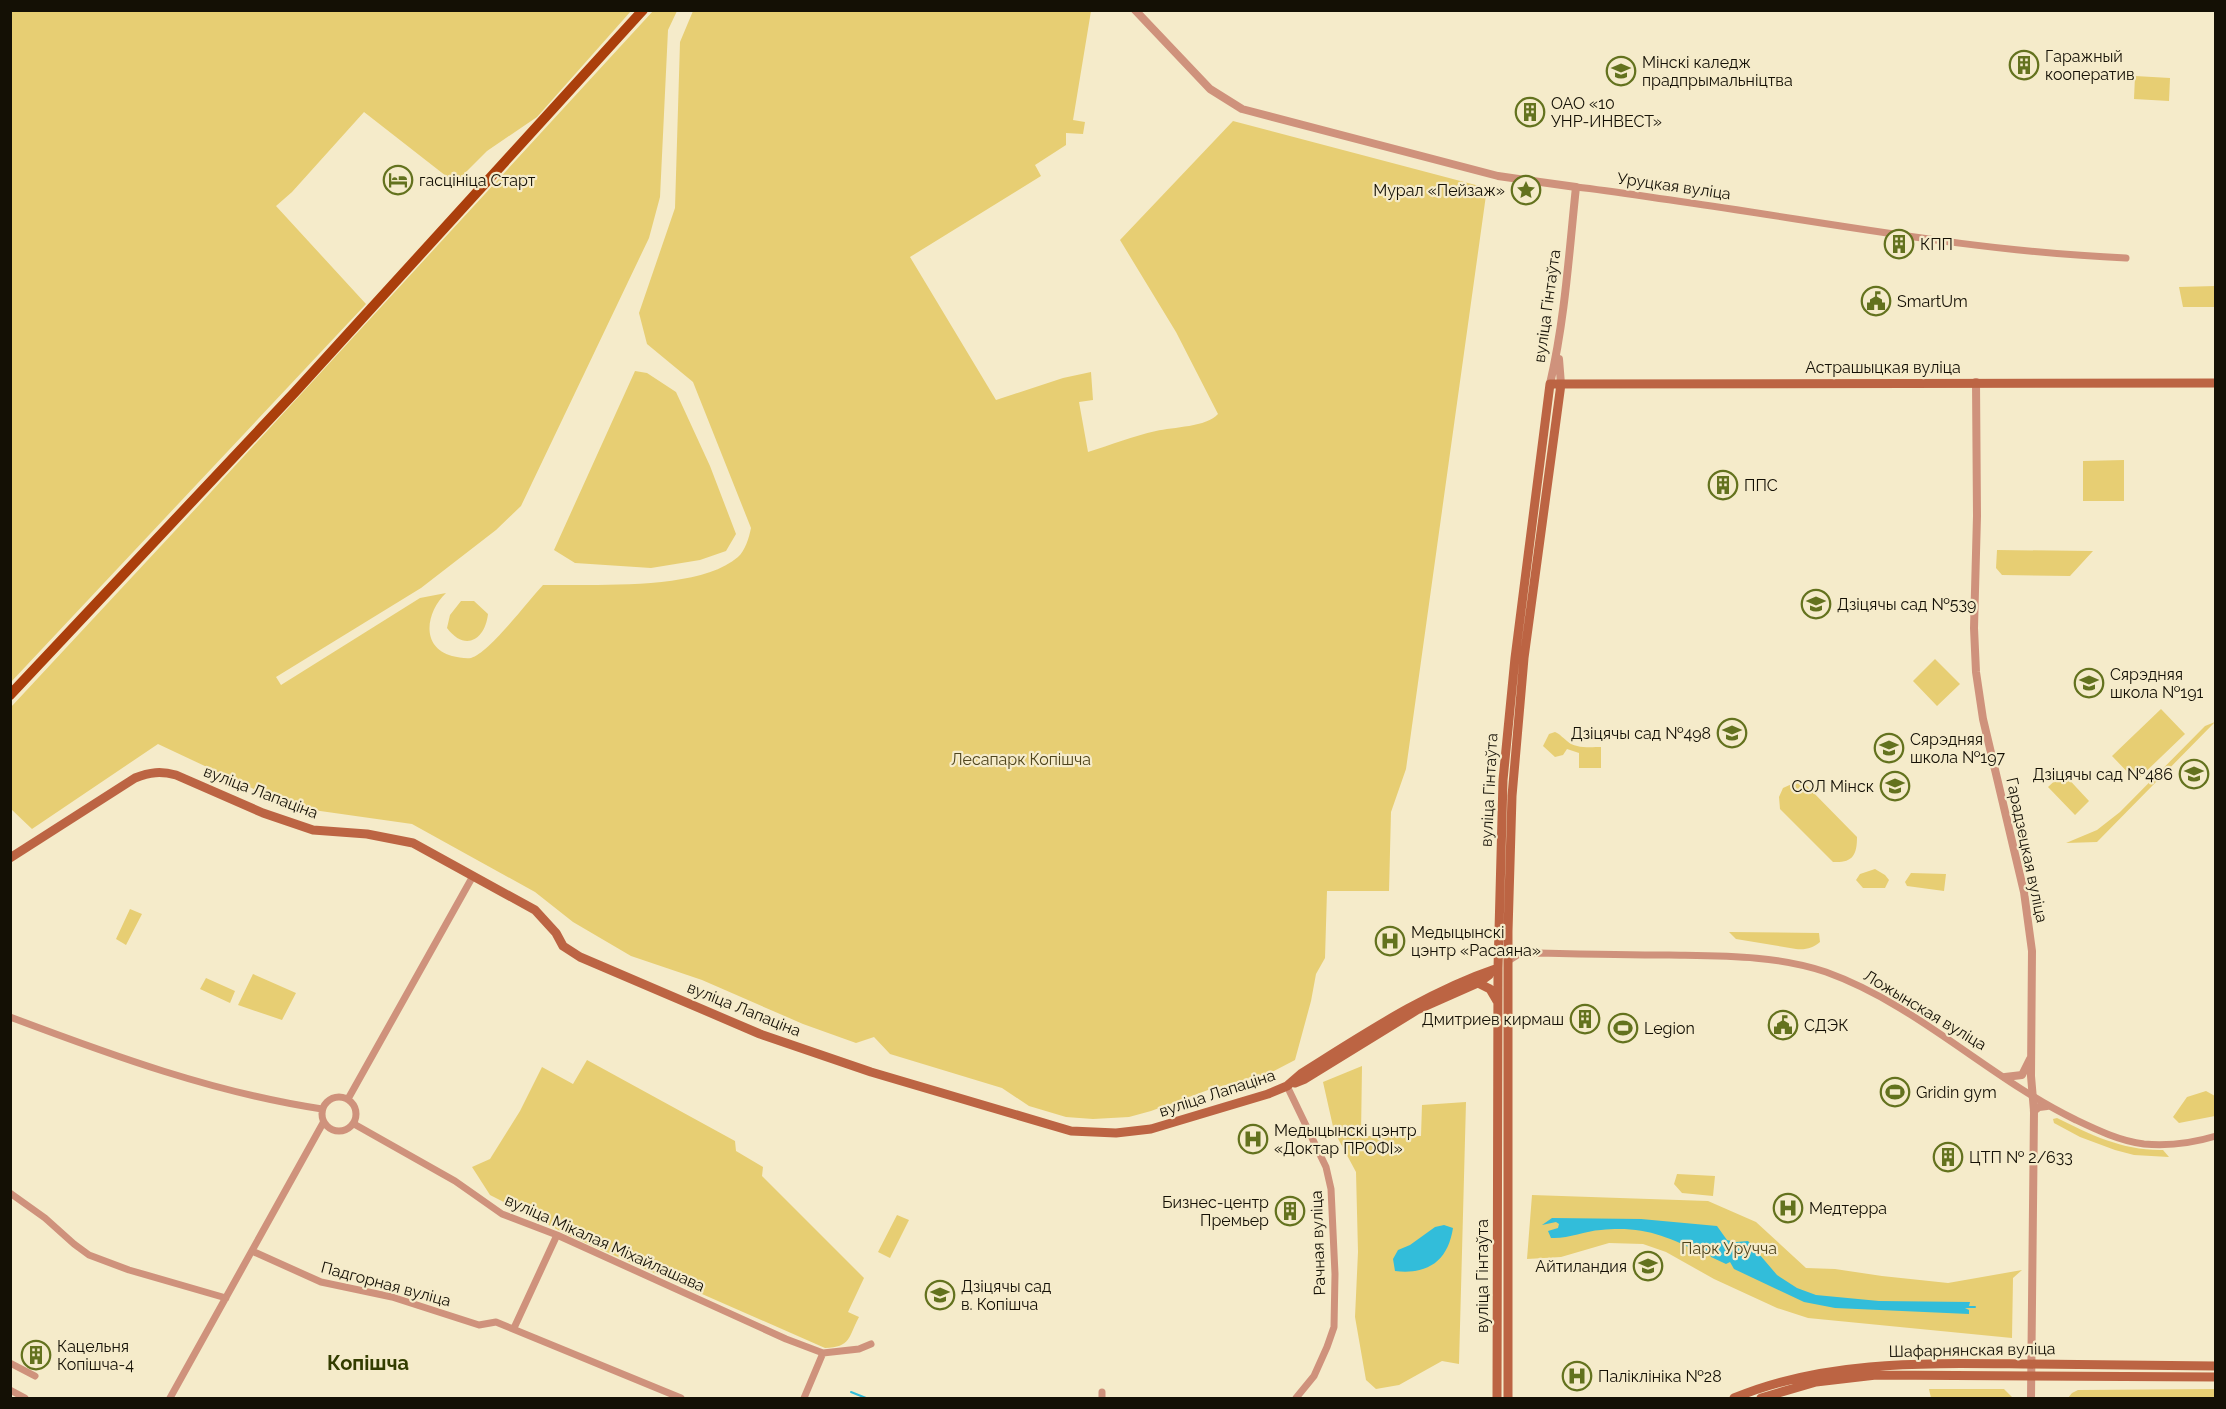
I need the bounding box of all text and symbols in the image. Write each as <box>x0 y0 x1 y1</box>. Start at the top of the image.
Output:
place label: Гаражный кооператив <box>2045 47 2135 84</box>
building icon: Гаражный кооператив <box>2008 49 2040 81</box>
place label: Мінскі каледж прадпрымальніцтва <box>1642 53 1793 90</box>
school or university icon: Мінскі каледж прадпрымальніцтва <box>1605 55 1637 87</box>
place label: ОАО «10 УНР-ИНВЕСТ» <box>1551 94 1662 131</box>
building icon: ОАО «10 УНР-ИНВЕСТ» <box>1514 96 1546 128</box>
hotel icon: гасцініца Старт <box>382 164 414 196</box>
street label: Уруцкая вуліца <box>1616 169 1732 203</box>
place label: гасцініца Старт <box>419 171 536 190</box>
place icon: Мурал «Пейзаж» <box>1510 174 1542 206</box>
place label: Мурал «Пейзаж» <box>1373 181 1505 200</box>
building icon: КПП <box>1883 228 1915 260</box>
place label: КПП <box>1920 235 1953 254</box>
street label: вуліца Гінтаўта <box>1530 248 1564 364</box>
public building icon: SmartUm <box>1860 285 1892 317</box>
place label: SmartUm <box>1897 292 1968 311</box>
street label: Астрашыцкая вуліца <box>1805 358 1961 377</box>
building icon: ППС <box>1707 469 1739 501</box>
place label: ППС <box>1744 476 1778 495</box>
school or university icon: Дзіцячы сад №539 <box>1800 588 1832 620</box>
place label: Дзіцячы сад №539 <box>1837 595 1976 614</box>
place label: Сярэдняя школа №191 <box>2110 665 2204 702</box>
school or university icon: Сярэдняя школа №191 <box>2073 667 2105 699</box>
school or university icon: Дзіцячы сад №498 <box>1716 717 1748 749</box>
place label: Дзіцячы сад №498 <box>1571 724 1711 743</box>
place label: Сярэдняя школа №197 <box>1910 730 2005 767</box>
school or university icon: Сярэдняя школа №197 <box>1873 732 1905 764</box>
street label: вуліца Гінтаўта <box>1477 733 1501 847</box>
park label: Лесапарк Копішча <box>951 750 1091 769</box>
school or university icon: Дзіцячы сад №486 <box>2178 758 2210 790</box>
street label: вуліца Лапаціна <box>201 761 321 823</box>
place label: Дзіцячы сад №486 <box>2032 765 2173 784</box>
school or university icon: СОЛ Мінск <box>1879 770 1911 802</box>
street label: Гарадзецкая вуліца <box>2002 776 2052 924</box>
place label: СОЛ Мінск <box>1791 777 1874 796</box>
place label: Медыцынскі цэнтр «Расаяна» <box>1411 923 1541 960</box>
hospital icon: Медыцынскі цэнтр «Расаяна» <box>1374 925 1406 957</box>
street label: Ложынская вуліца <box>1860 966 1990 1054</box>
street label: вуліца Лапаціна <box>684 978 804 1040</box>
building icon: Дмитриев кирмаш <box>1569 1003 1601 1035</box>
public building icon: СДЭК <box>1767 1009 1799 1041</box>
place label: Дмитриев кирмаш <box>1422 1010 1564 1029</box>
sports icon: Legion <box>1607 1012 1639 1044</box>
place label: СДЭК <box>1804 1016 1848 1035</box>
place label: Legion <box>1644 1019 1695 1038</box>
street label: вуліца Лапаціна <box>1157 1065 1277 1121</box>
sports icon: Gridin gym <box>1879 1076 1911 1108</box>
place label: Gridin gym <box>1916 1083 1997 1102</box>
place label: Медыцынскі цэнтр «Доктар ПРОФІ» <box>1274 1121 1417 1158</box>
hospital icon: Медыцынскі цэнтр «Доктар ПРОФІ» <box>1237 1123 1269 1155</box>
building icon: ЦТП № 2/633 <box>1932 1141 1964 1173</box>
place label: ЦТП № 2/633 <box>1969 1148 2073 1167</box>
street label: вуліца Мікалая Міхайлашава <box>502 1190 708 1296</box>
street label: Рачная вуліца <box>1307 1190 1329 1296</box>
hospital icon: Медтерра <box>1772 1192 1804 1224</box>
place label: Бизнес-центр Премьер <box>1162 1193 1269 1230</box>
building icon: Бизнес-центр Премьер <box>1274 1195 1306 1227</box>
place label: Медтерра <box>1809 1199 1887 1218</box>
street label: вуліца Гінтаўта <box>1473 1219 1492 1333</box>
park label: Парк Уручча <box>1681 1239 1777 1258</box>
school or university icon: Айтиландия <box>1632 1250 1664 1282</box>
place label: Айтиландия <box>1535 1257 1627 1276</box>
street label: Падгорная вуліца <box>319 1258 453 1310</box>
place label: Дзіцячы сад в. Копішча <box>961 1277 1051 1314</box>
school or university icon: Дзіцячы сад в. Копішча <box>924 1279 956 1311</box>
place label: Кацельня Копішча-4 <box>57 1337 134 1374</box>
building icon: Кацельня Копішча-4 <box>20 1339 52 1371</box>
street label: Шафарнянская вуліца <box>1889 1339 2055 1361</box>
district label: Копішча <box>327 1351 409 1375</box>
hospital icon: Паліклініка №28 <box>1561 1360 1593 1392</box>
place label: Паліклініка №28 <box>1598 1367 1722 1386</box>

